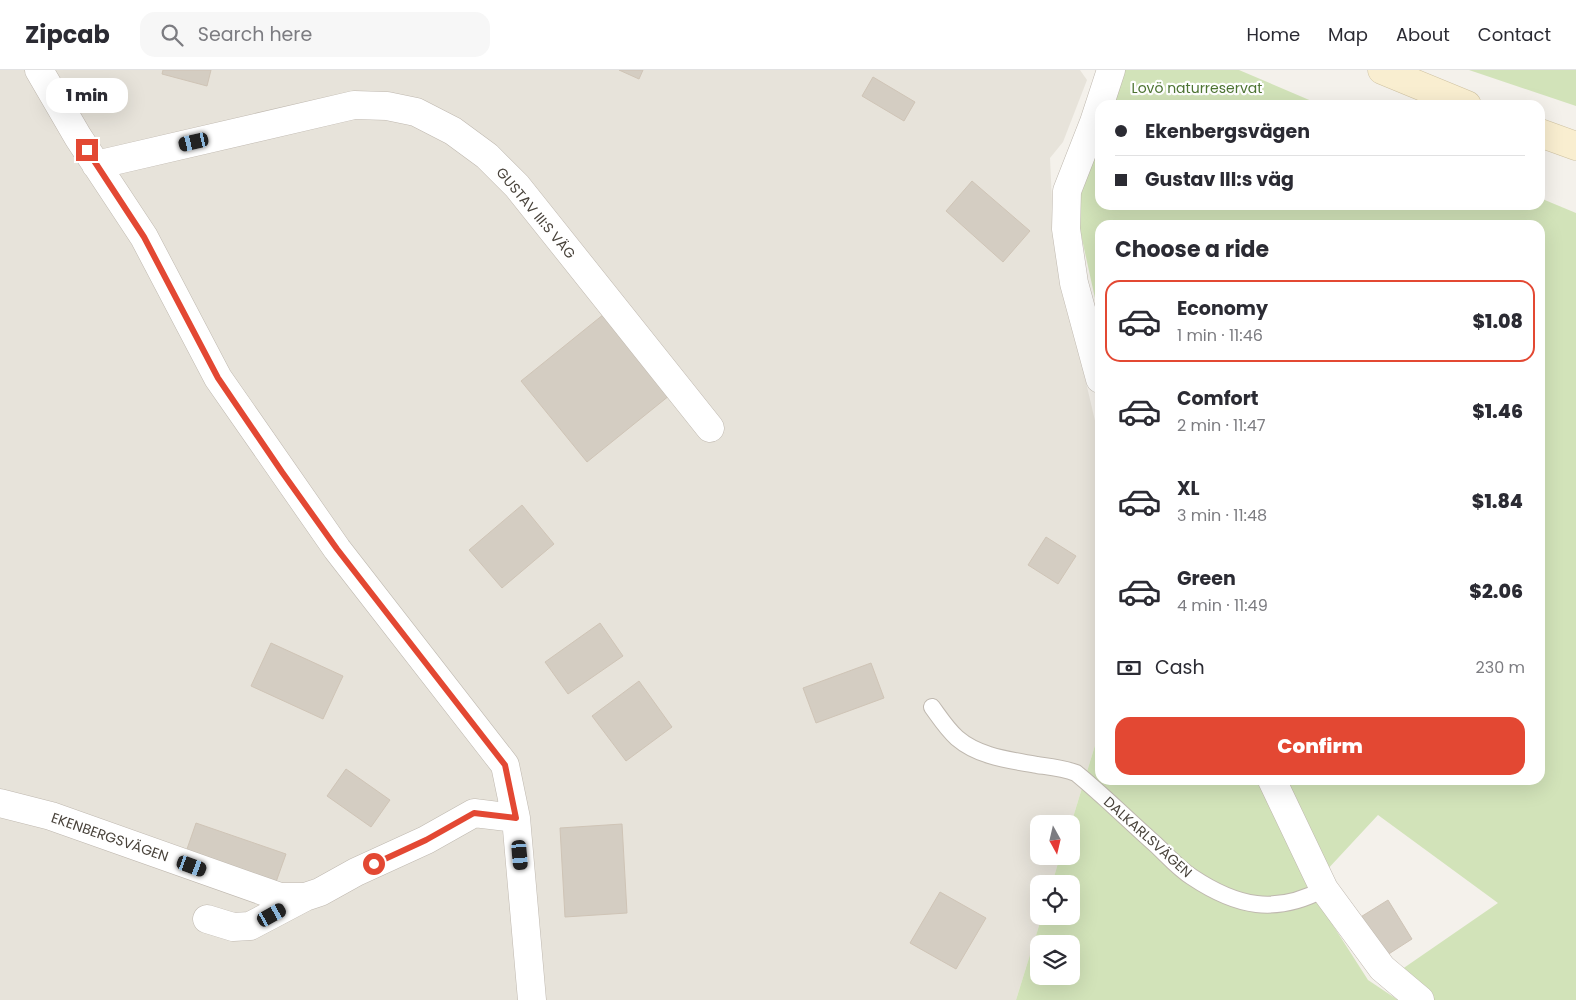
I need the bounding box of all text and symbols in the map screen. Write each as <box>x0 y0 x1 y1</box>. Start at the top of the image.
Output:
search box <box>140 12 490 57</box>
text: Zipcab <box>25 18 110 51</box>
icon: search <box>158 21 186 49</box>
text: Search here <box>198 21 312 48</box>
text: Home <box>1246 22 1300 47</box>
text: Map <box>1328 22 1368 47</box>
text: About <box>1396 22 1450 47</box>
text: Contact <box>1478 22 1551 47</box>
callout: 1 min <box>46 78 128 112</box>
park label: Lovö naturreservat <box>1132 78 1262 98</box>
text: 1 min <box>66 84 108 107</box>
text: Ekenbergsvägen <box>1145 118 1310 145</box>
car <box>177 131 210 153</box>
route end <box>76 139 98 161</box>
street label: GUSTAV III:S VÄG <box>492 163 580 263</box>
text: Gustav III:s väg <box>1145 166 1294 193</box>
text: Choose a ride <box>1115 234 1269 265</box>
text: Economy <box>1177 295 1268 322</box>
icon: car <box>1117 299 1162 344</box>
text: $1.08 <box>1472 308 1523 335</box>
text: 1 min · 11:46 <box>1177 324 1263 347</box>
text: Comfort <box>1177 385 1259 412</box>
icon: car <box>1117 389 1162 434</box>
text: $1.46 <box>1472 398 1523 425</box>
text: 2 min · 11:47 <box>1177 414 1266 437</box>
text: XL <box>1177 475 1200 502</box>
icon: car <box>1117 479 1162 524</box>
text: $1.84 <box>1472 488 1523 515</box>
text: 3 min · 11:48 <box>1177 504 1267 527</box>
text: Green <box>1177 565 1236 592</box>
icon: car <box>1117 569 1162 614</box>
text: $2.06 <box>1469 578 1523 605</box>
text: 4 min · 11:49 <box>1177 594 1268 617</box>
icon: cash <box>1115 654 1143 682</box>
text: Cash <box>1155 654 1205 681</box>
text: 230 m <box>1476 656 1525 679</box>
button: Confirm <box>1115 717 1525 775</box>
street label: DALKARLSVÄGEN <box>1099 792 1197 882</box>
street label: EKENBERGSVÄGEN <box>49 808 171 866</box>
north arrow <box>1030 815 1080 865</box>
map controls <box>1030 815 1080 985</box>
car <box>511 839 528 871</box>
route start <box>363 853 385 875</box>
car <box>175 854 208 878</box>
button: locate <box>1030 875 1080 925</box>
car <box>255 901 288 929</box>
button: layers <box>1030 935 1080 985</box>

